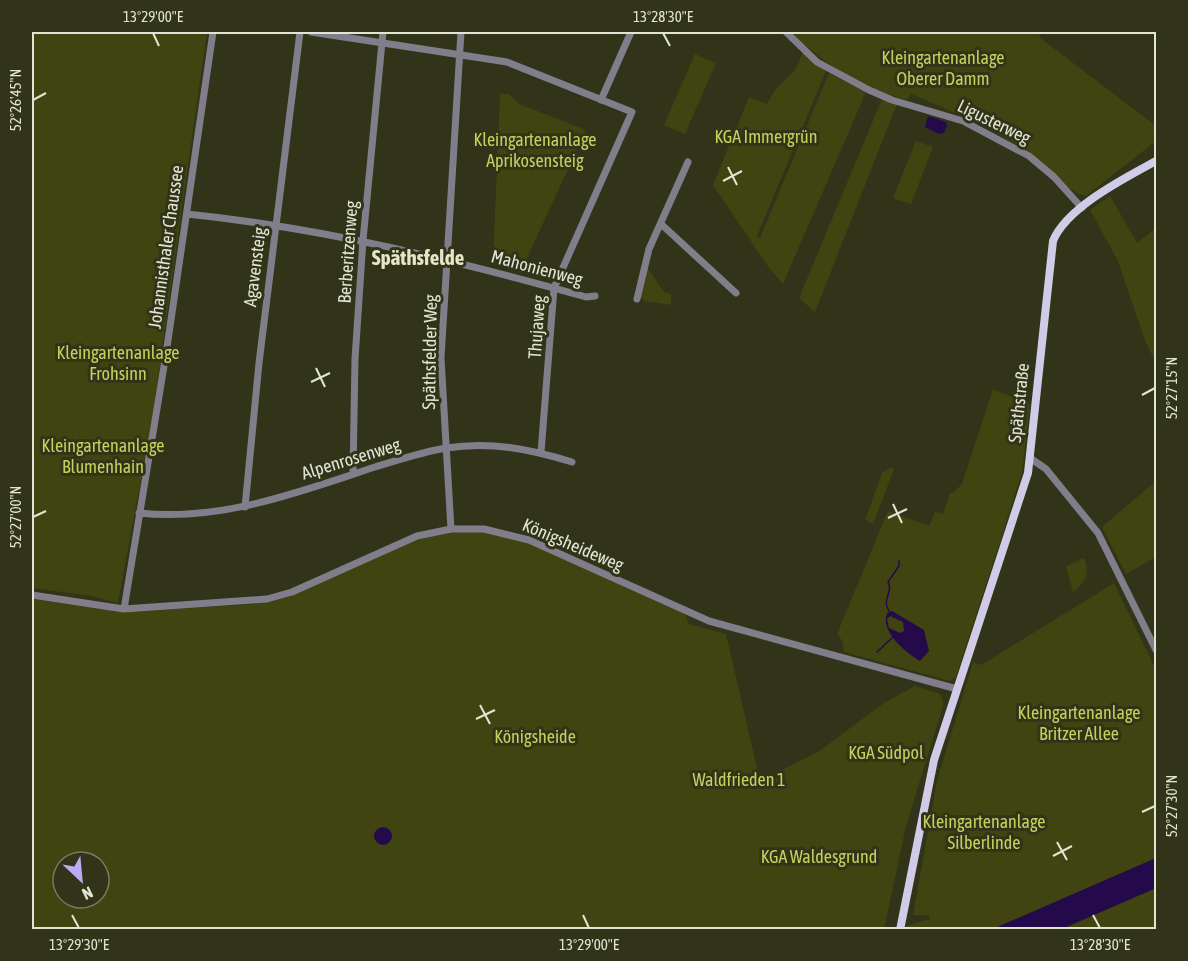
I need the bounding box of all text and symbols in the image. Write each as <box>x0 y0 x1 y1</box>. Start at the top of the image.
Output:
text: 13°29'00"E <box>123 8 184 25</box>
text: 13°28'30"E <box>633 8 694 25</box>
park label: Kleingartenanlage Oberer Damm <box>881 47 1005 89</box>
text: 52°26'45"N <box>7 69 24 131</box>
street label: Ligusterweg <box>954 95 1034 148</box>
park label: KGA Immergrün <box>714 126 818 147</box>
park label: Kleingartenanlage Aprikosensteig <box>473 129 597 171</box>
street label: Johannisthaler Chaussee <box>144 164 187 330</box>
street label: Berberitzenweg <box>333 200 362 304</box>
street label: Agavensteig <box>239 226 270 308</box>
district label: Späthsfelde <box>372 245 464 269</box>
street label: Mahonienweg <box>489 245 585 290</box>
street label: Späthsfelder Weg <box>418 294 441 410</box>
street label: Thujaweg <box>524 294 549 360</box>
park label: Kleingartenanlage Frohsinn <box>56 342 180 384</box>
text: 52°27'15"N <box>1163 357 1180 419</box>
street label: Späthstraße <box>1004 362 1033 444</box>
street label: Alpenrosenweg <box>299 433 403 484</box>
park label: Kleingartenanlage Blumenhain <box>41 435 165 477</box>
text: 52°27'00"N <box>7 486 24 548</box>
street label: Königsheideweg <box>519 514 627 575</box>
park label: Kleingartenanlage Britzer Allee <box>1017 702 1141 744</box>
park label: Königsheide <box>494 726 576 747</box>
park label: KGA Südpol <box>848 742 924 763</box>
park label: Waldfrieden 1 <box>693 769 785 790</box>
text: 52°27'30"N <box>1163 775 1180 837</box>
park label: Kleingartenanlage Silberlinde <box>922 811 1046 853</box>
park label: KGA Waldesgrund <box>761 846 877 867</box>
north arrow <box>51 850 111 910</box>
text: N <box>79 883 96 904</box>
text: 13°29'30"E <box>49 936 110 953</box>
text: 13°29'00"E <box>559 936 620 953</box>
text: 13°28'30"E <box>1070 936 1131 953</box>

